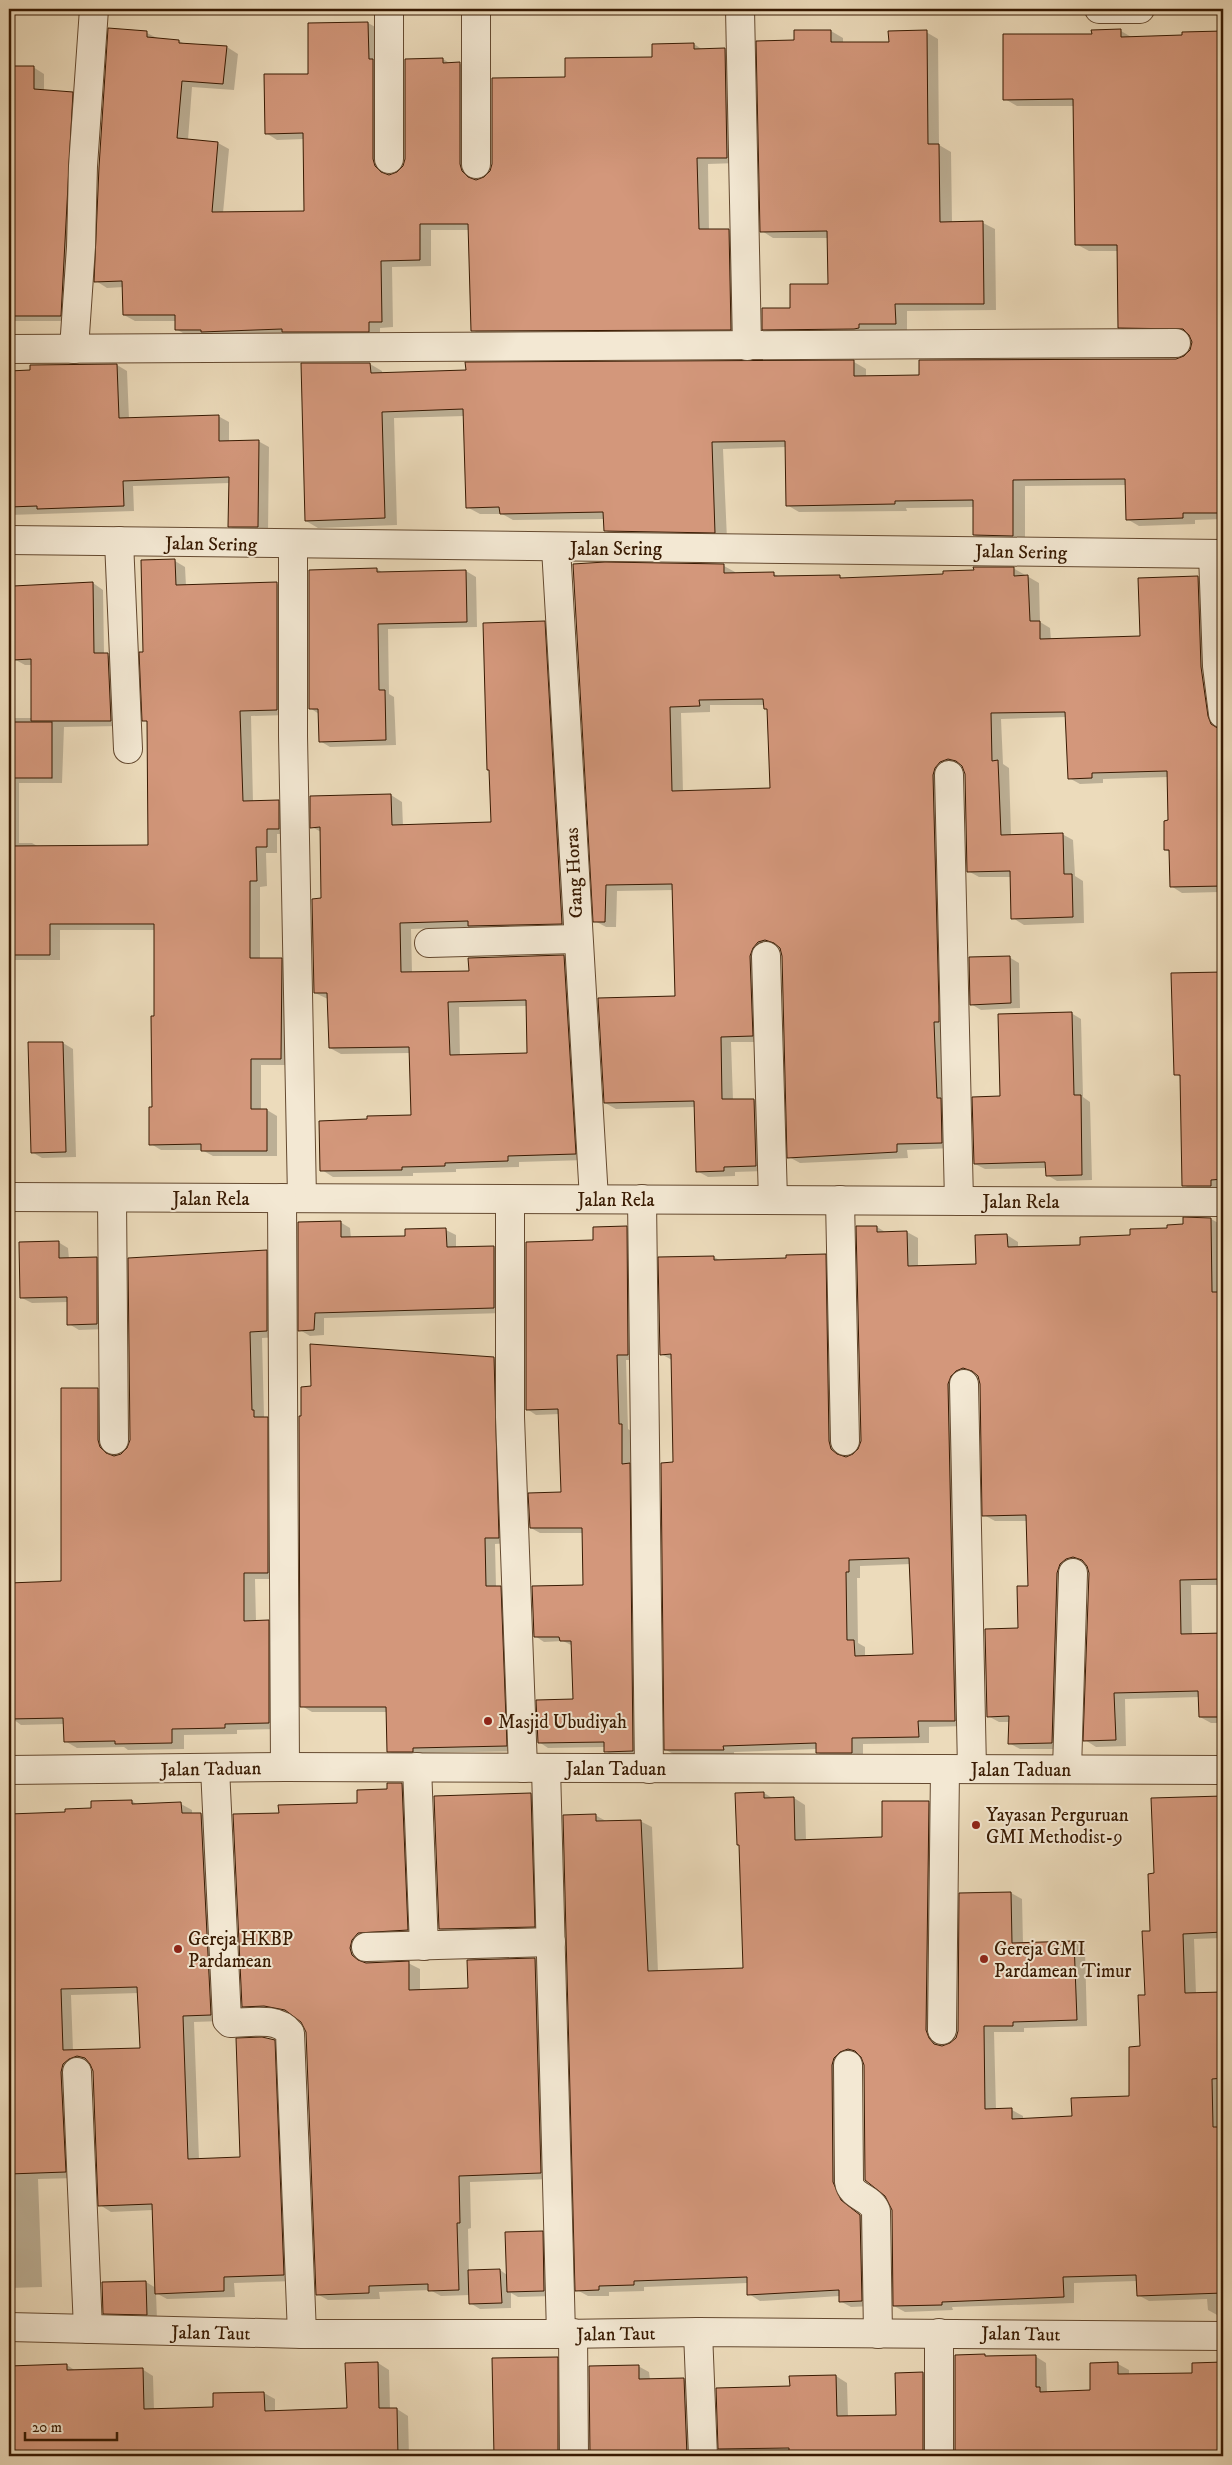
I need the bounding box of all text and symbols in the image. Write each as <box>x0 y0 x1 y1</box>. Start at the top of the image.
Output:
street label: Jalan Sering <box>163 532 258 557</box>
street label: Jalan Sering <box>568 538 663 561</box>
street label: Jalan Sering <box>973 540 1068 565</box>
street label: Gang Horas <box>561 827 588 919</box>
street label: Jalan Rela <box>170 1188 250 1211</box>
street label: Jalan Rela <box>575 1189 655 1212</box>
street label: Jalan Rela <box>980 1191 1060 1214</box>
place label: Masjid Ubudiyah <box>498 1711 627 1734</box>
marker: Masjid Ubudiyah <box>482 1715 494 1727</box>
street label: Jalan Taduan <box>159 1757 262 1782</box>
street label: Jalan Taduan <box>564 1758 666 1781</box>
street label: Jalan Taduan <box>969 1759 1071 1782</box>
place label: Yayasan Perguruan GMI Methodist-9 <box>986 1804 1129 1849</box>
marker: Yayasan Perguruan GMI Methodist-9 <box>970 1819 982 1831</box>
place label: Gereja HKBP Pardamean <box>188 1928 293 1973</box>
place label: Gereja GMI Pardamean Timur <box>994 1938 1131 1983</box>
marker: Gereja HKBP Pardamean <box>172 1943 184 1955</box>
marker: Gereja GMI Pardamean Timur <box>978 1953 990 1965</box>
street label: Jalan Taut <box>169 2321 251 2346</box>
street label: Jalan Taut <box>574 2322 656 2347</box>
street label: Jalan Taut <box>979 2322 1061 2347</box>
scale bar <box>25 2410 118 2442</box>
text: 20 m <box>32 2418 62 2437</box>

